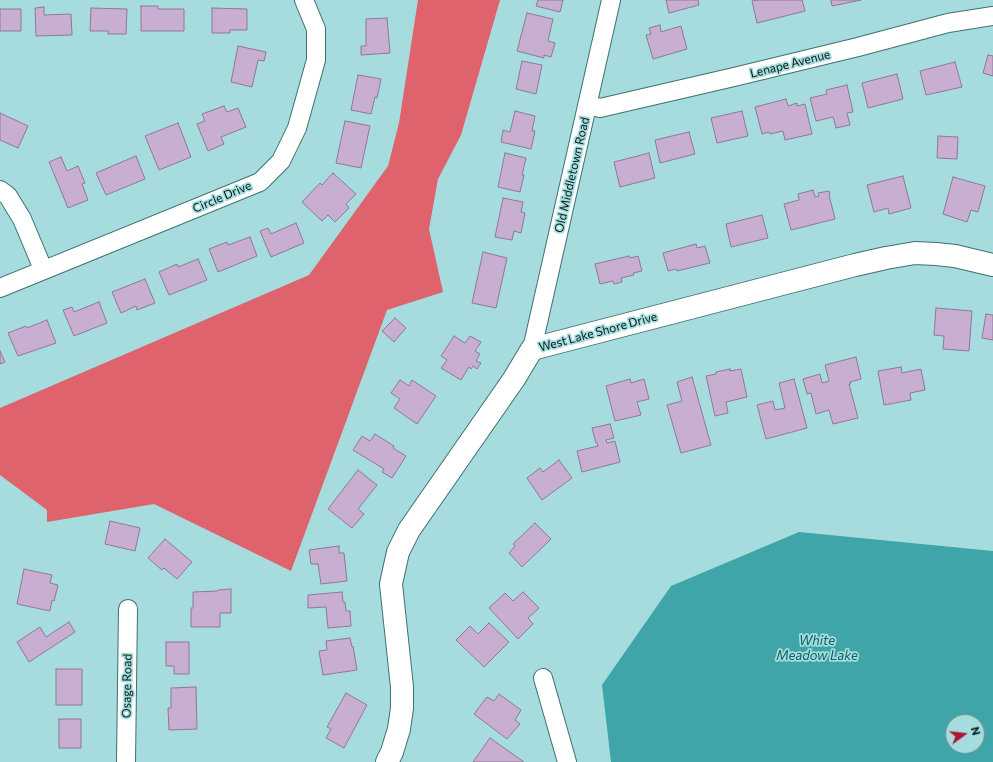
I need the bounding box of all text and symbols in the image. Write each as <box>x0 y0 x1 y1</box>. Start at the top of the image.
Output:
street label: Lenape Avenue <box>748 47 832 81</box>
street label: Old Middletown Road <box>552 116 592 234</box>
street label: Circle Drive <box>190 178 254 216</box>
street label: West Lake Shore Drive <box>537 309 659 355</box>
water label: White Meadow Lake <box>776 633 858 664</box>
street label: Osage Road <box>119 654 135 718</box>
north arrow <box>945 714 985 754</box>
text: N <box>969 725 983 737</box>

